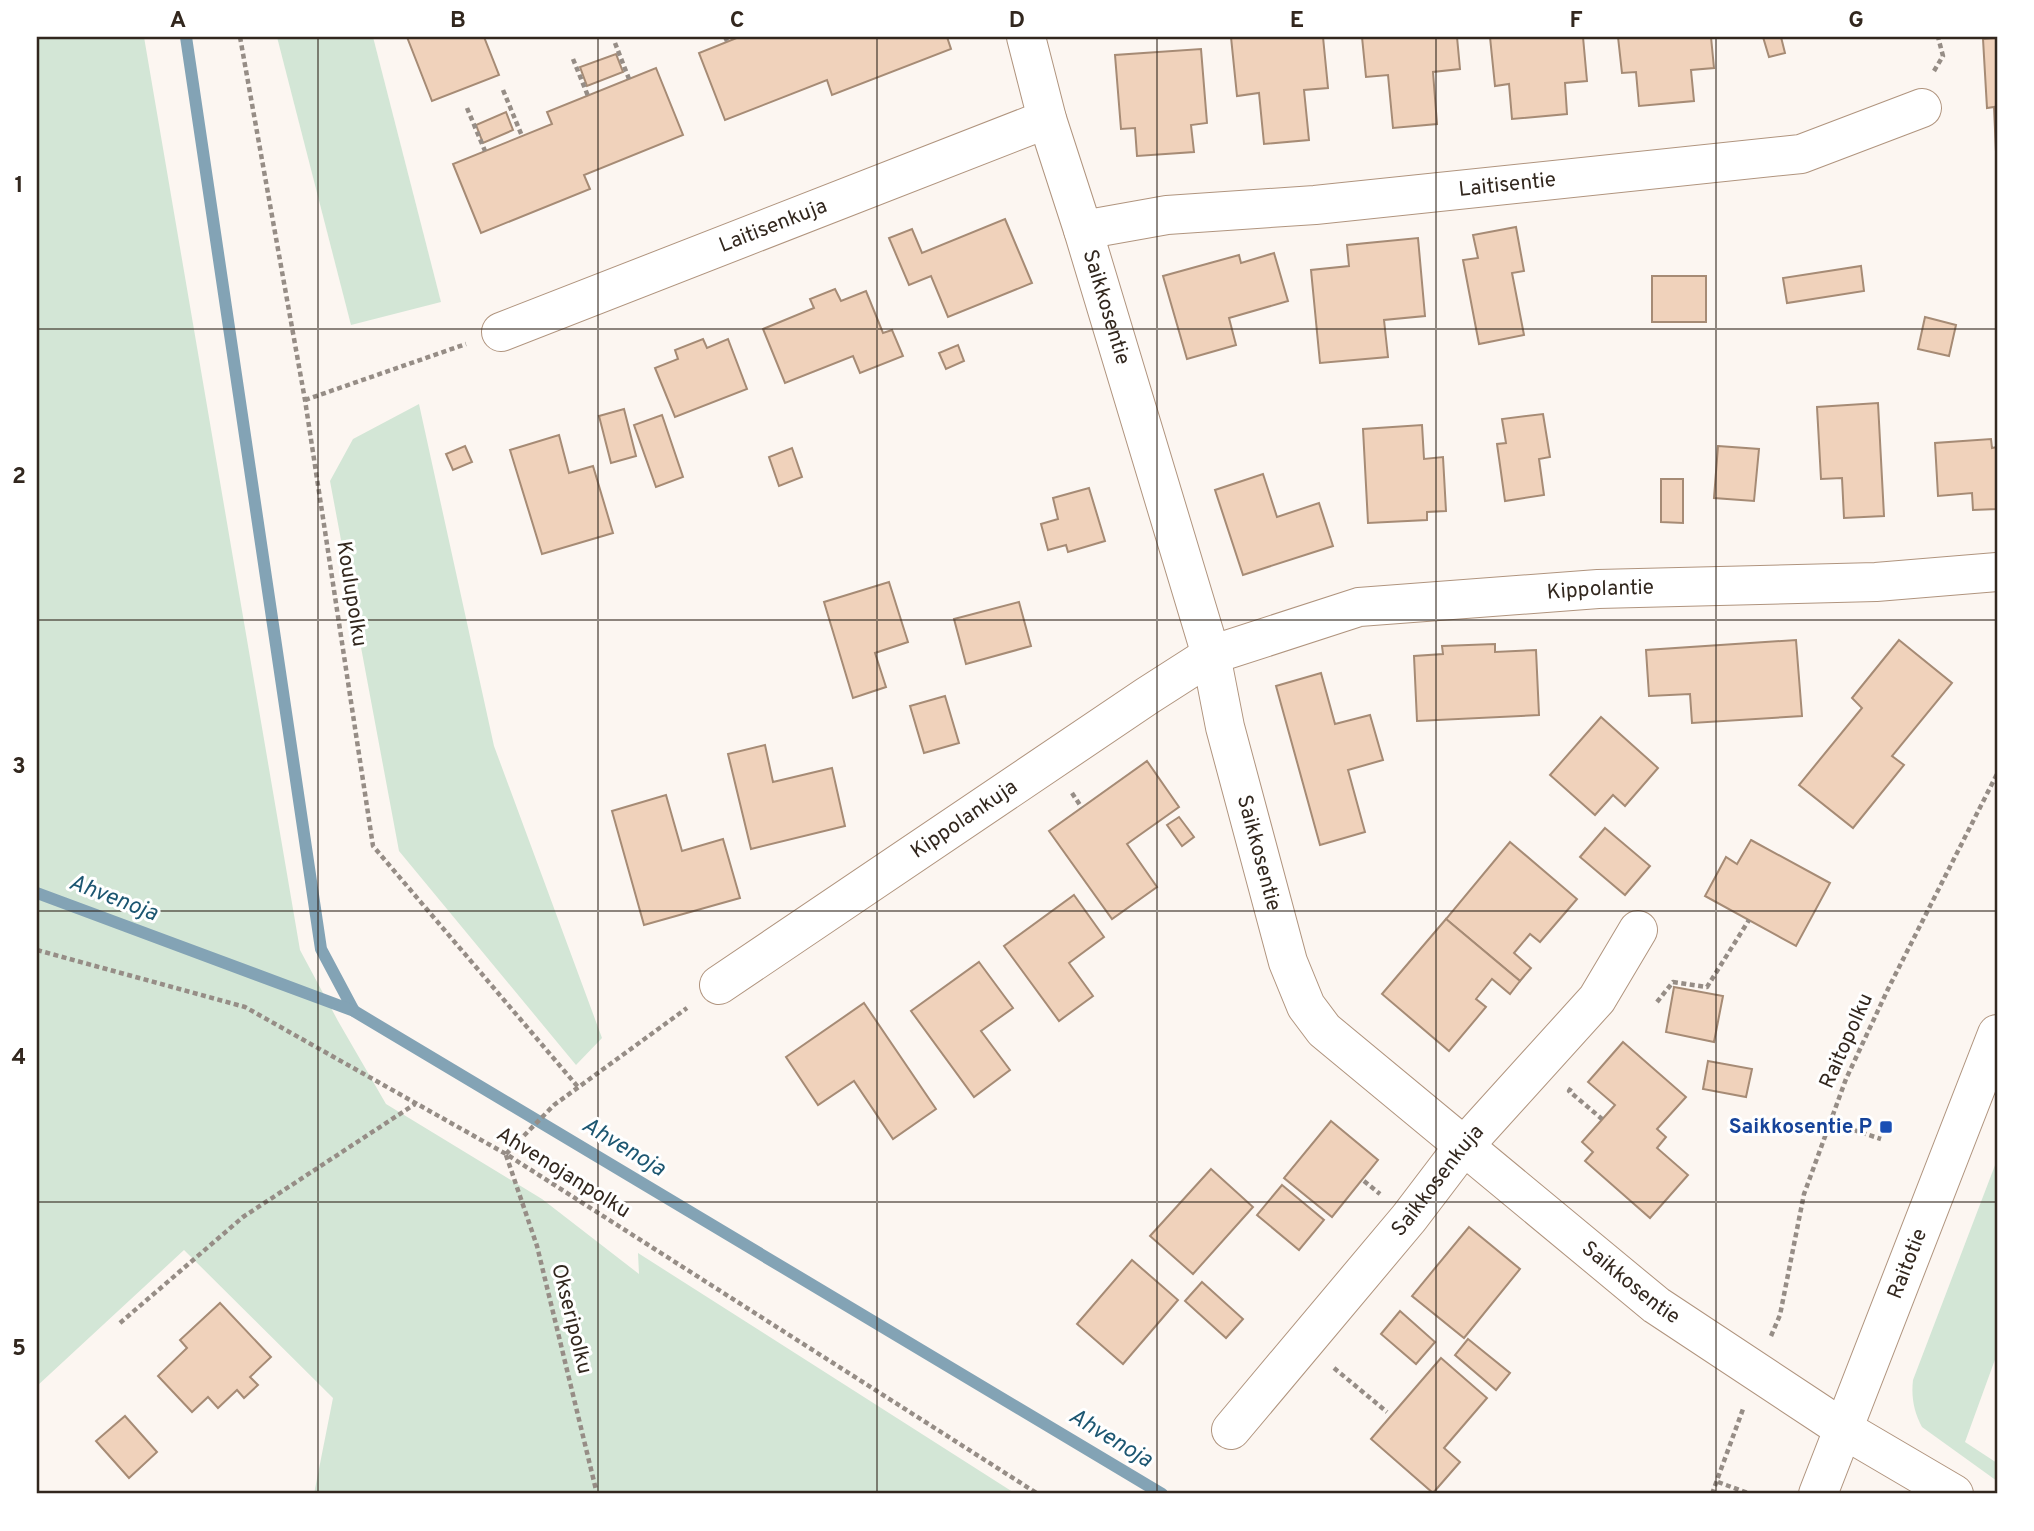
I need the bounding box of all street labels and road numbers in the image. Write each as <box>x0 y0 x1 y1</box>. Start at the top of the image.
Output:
street label: Laitisentie <box>1457 166 1557 203</box>
street label: Laitisenkuja <box>715 193 831 259</box>
street label: Saikkosentie <box>1076 246 1136 368</box>
street label: Koulupolku <box>329 539 373 649</box>
street label: Kippolantie <box>1546 574 1654 606</box>
street label: Kippolankuja <box>906 774 1023 865</box>
street label: Saikkosentie <box>1230 792 1287 914</box>
street label: Raitopolku <box>1814 989 1880 1093</box>
street label: Saikkosenkuja <box>1386 1119 1490 1242</box>
street label: Ahvenojanpolku <box>491 1121 635 1225</box>
street label: Raitotie <box>1882 1225 1933 1303</box>
street label: Saikkosentie <box>1576 1235 1685 1331</box>
street label: Okseripolku <box>544 1261 598 1377</box>

